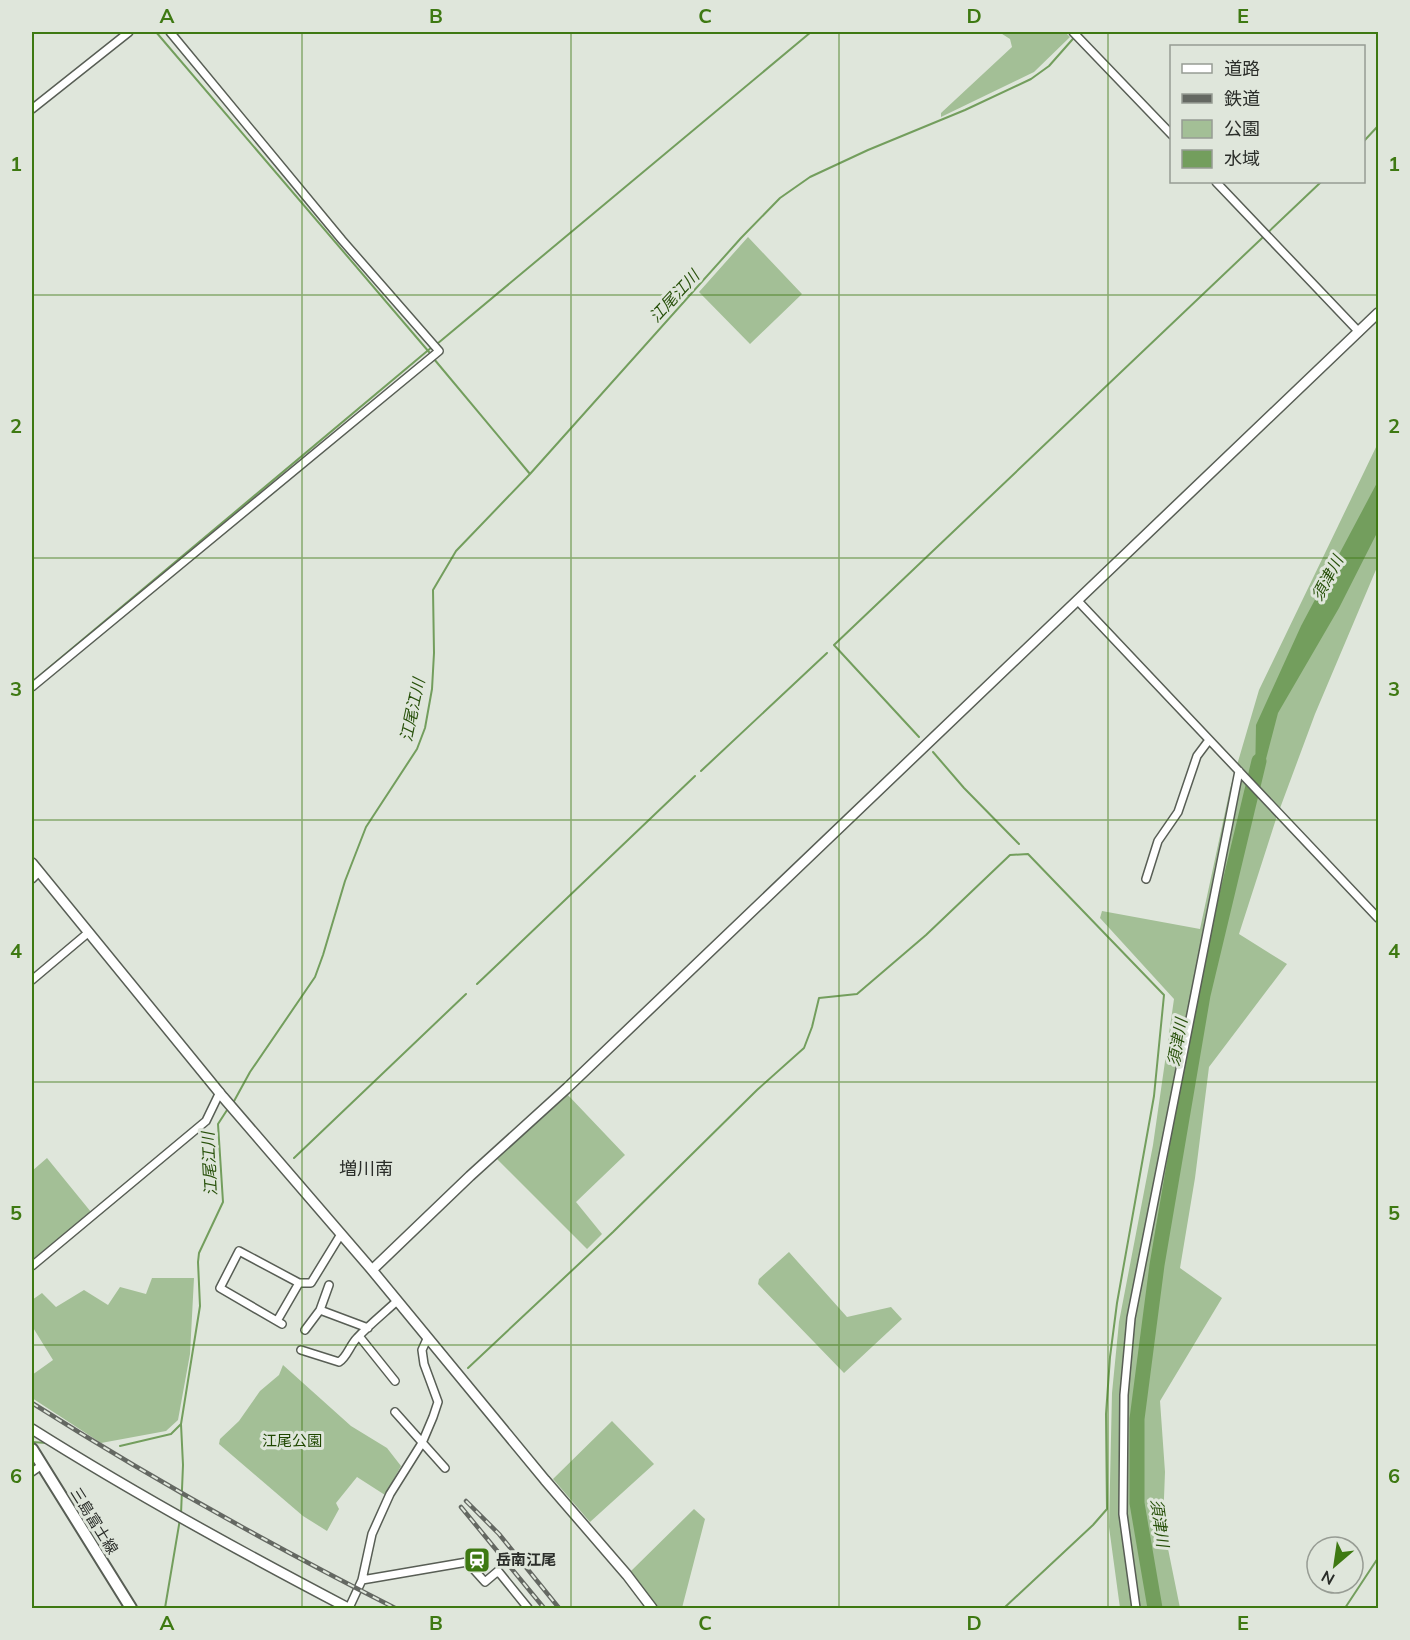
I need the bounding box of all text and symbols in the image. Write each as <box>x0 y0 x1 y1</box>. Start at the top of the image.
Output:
text: A <box>160 3 175 28</box>
text: B <box>429 3 443 28</box>
text: C <box>698 3 712 28</box>
text: D <box>966 3 982 28</box>
text: E <box>1237 3 1249 28</box>
legend <box>1170 45 1365 183</box>
text: 道路 <box>1224 57 1260 80</box>
text: 鉄道 <box>1224 87 1260 110</box>
text: 公園 <box>1224 117 1260 140</box>
text: 水域 <box>1224 147 1260 170</box>
text: 1 <box>10 151 22 176</box>
text: 1 <box>1388 151 1400 176</box>
water label: 江尾江川 <box>645 264 704 326</box>
text: 2 <box>10 413 22 438</box>
text: 2 <box>1388 413 1400 438</box>
water label: 須津川 <box>1307 550 1348 604</box>
water label: 江尾江川 <box>396 675 429 743</box>
text: 3 <box>10 676 22 701</box>
text: 3 <box>1388 676 1400 701</box>
text: 4 <box>10 938 22 963</box>
text: 4 <box>1388 938 1400 963</box>
water label: 須津川 <box>1163 1015 1191 1067</box>
water label: 江尾江川 <box>197 1130 221 1196</box>
district label: 増川南 <box>339 1157 393 1180</box>
text: 5 <box>10 1200 22 1225</box>
text: 5 <box>1388 1200 1400 1225</box>
park label: 江尾公園 <box>262 1431 322 1450</box>
text: 6 <box>10 1463 22 1488</box>
text: 6 <box>1388 1463 1400 1488</box>
street label: 三島富士線 <box>66 1484 122 1558</box>
water label: 須津川 <box>1147 1498 1174 1550</box>
north arrow <box>1305 1535 1365 1595</box>
station icon: 岳南江尾 <box>462 1545 492 1575</box>
place label: 岳南江尾 <box>496 1550 556 1569</box>
text: N <box>1318 1566 1338 1590</box>
text: A <box>160 1610 175 1635</box>
text: B <box>429 1610 443 1635</box>
text: C <box>698 1610 712 1635</box>
text: D <box>966 1610 982 1635</box>
text: E <box>1237 1610 1249 1635</box>

